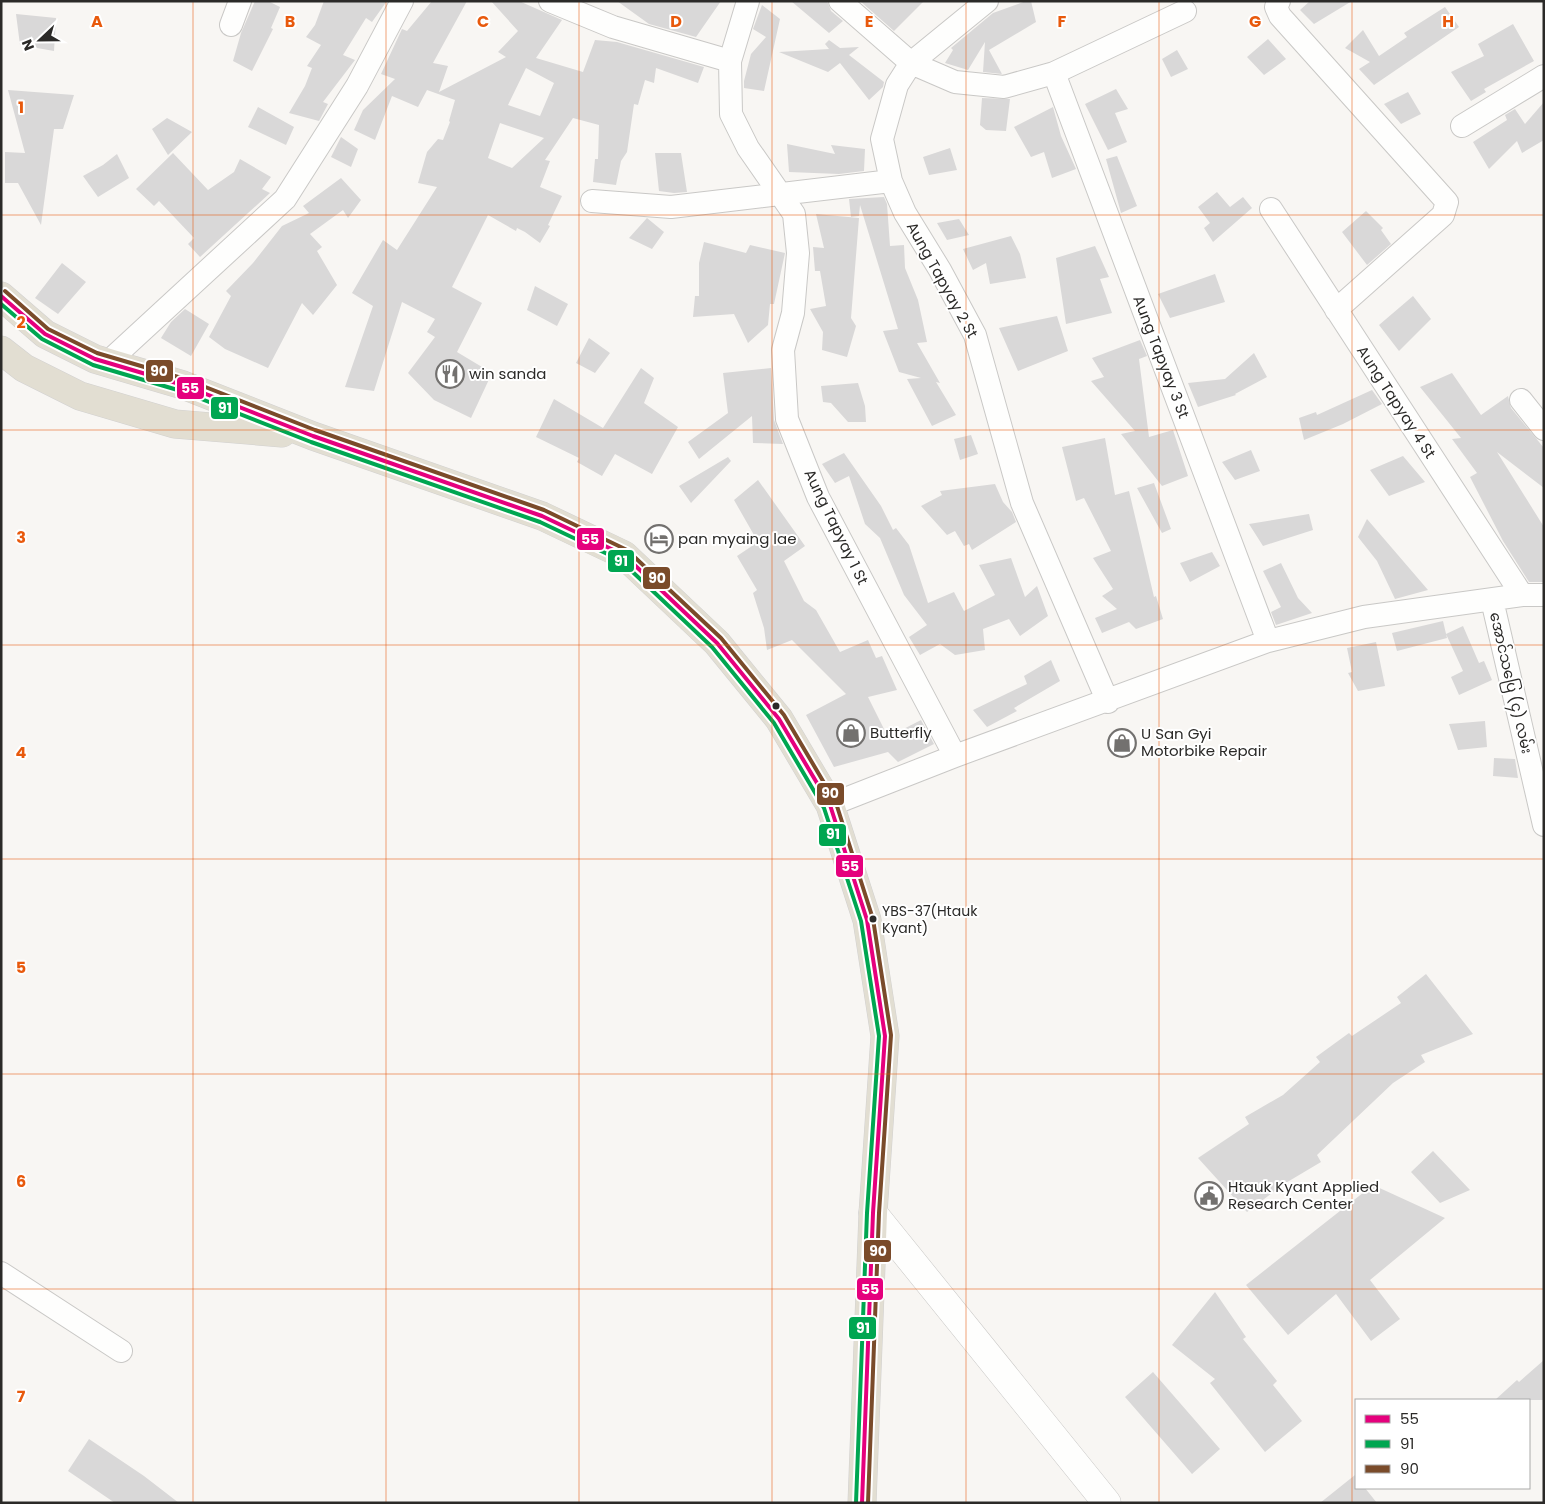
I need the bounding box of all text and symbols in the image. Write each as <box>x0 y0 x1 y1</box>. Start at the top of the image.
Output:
text: A <box>91 10 103 33</box>
text: B <box>285 10 295 33</box>
text: C <box>477 10 489 33</box>
text: D <box>670 10 682 33</box>
text: E <box>865 10 873 33</box>
text: F <box>1058 10 1067 33</box>
text: G <box>1249 10 1261 33</box>
text: H <box>1442 10 1454 33</box>
north arrow <box>15 15 65 65</box>
text: N <box>17 36 39 53</box>
text: 1 <box>18 96 24 119</box>
street label: Aung Tapyay 2 St <box>902 218 983 342</box>
street label: Aung Tapyay 3 St <box>1128 292 1195 421</box>
text: 2 <box>16 311 26 334</box>
street label: Aung Tapyay 4 St <box>1352 341 1441 462</box>
line badge: 90 <box>145 359 174 383</box>
restaurant icon: win sanda <box>435 359 465 389</box>
text: 90 <box>150 361 168 381</box>
place label: win sanda <box>469 363 546 384</box>
line badge: 55 <box>176 376 205 400</box>
text: 55 <box>181 378 199 398</box>
line badge: 91 <box>210 396 239 420</box>
text: 91 <box>218 398 232 418</box>
street label: Aung Tapyay 1 St <box>799 466 873 588</box>
hotel icon: pan myaing lae <box>644 524 674 554</box>
text: 3 <box>16 526 26 549</box>
line badge: 55 <box>576 527 605 551</box>
place label: pan myaing lae <box>678 528 797 549</box>
text: 55 <box>581 529 599 549</box>
line badge: 91 <box>607 549 635 573</box>
text: 91 <box>614 551 628 571</box>
line badge: 90 <box>642 566 671 590</box>
text: 90 <box>648 568 666 588</box>
street label: အောင်သပြေ (၄) လမ်း <box>1483 610 1538 756</box>
unlabelled marker <box>771 701 781 711</box>
shop icon: Butterfly <box>836 718 866 748</box>
place label: Butterfly <box>870 722 932 743</box>
place label: U San Gyi Motorbike Repair <box>1141 723 1267 761</box>
shop icon: U San Gyi Motorbike Repair <box>1107 728 1137 758</box>
text: 4 <box>16 741 27 764</box>
line badge: 90 <box>816 782 845 806</box>
text: 90 <box>821 783 839 803</box>
line badge: 91 <box>818 823 847 847</box>
text: 91 <box>826 824 840 844</box>
line badge: 55 <box>835 854 864 878</box>
text: 55 <box>841 856 859 876</box>
place label: YBS-37(Htauk Kyant) <box>882 901 978 938</box>
marker: YBS-37(Htauk Kyant) <box>868 914 878 924</box>
text: 5 <box>16 956 26 979</box>
text: 6 <box>16 1170 26 1193</box>
place label: Htauk Kyant Applied Research Center <box>1228 1176 1379 1214</box>
public building icon: Htauk Kyant Applied Research Center <box>1194 1181 1224 1211</box>
line badge: 90 <box>863 1239 892 1263</box>
text: 90 <box>869 1241 887 1261</box>
line badge: 55 <box>856 1277 884 1301</box>
text: 55 <box>861 1279 879 1299</box>
line badge: 91 <box>848 1316 877 1340</box>
text: 91 <box>856 1318 870 1338</box>
text: 7 <box>17 1385 26 1408</box>
legend <box>1355 1399 1530 1489</box>
text: 55 <box>1400 1408 1419 1429</box>
text: 91 <box>1400 1433 1414 1454</box>
text: 90 <box>1400 1458 1419 1479</box>

